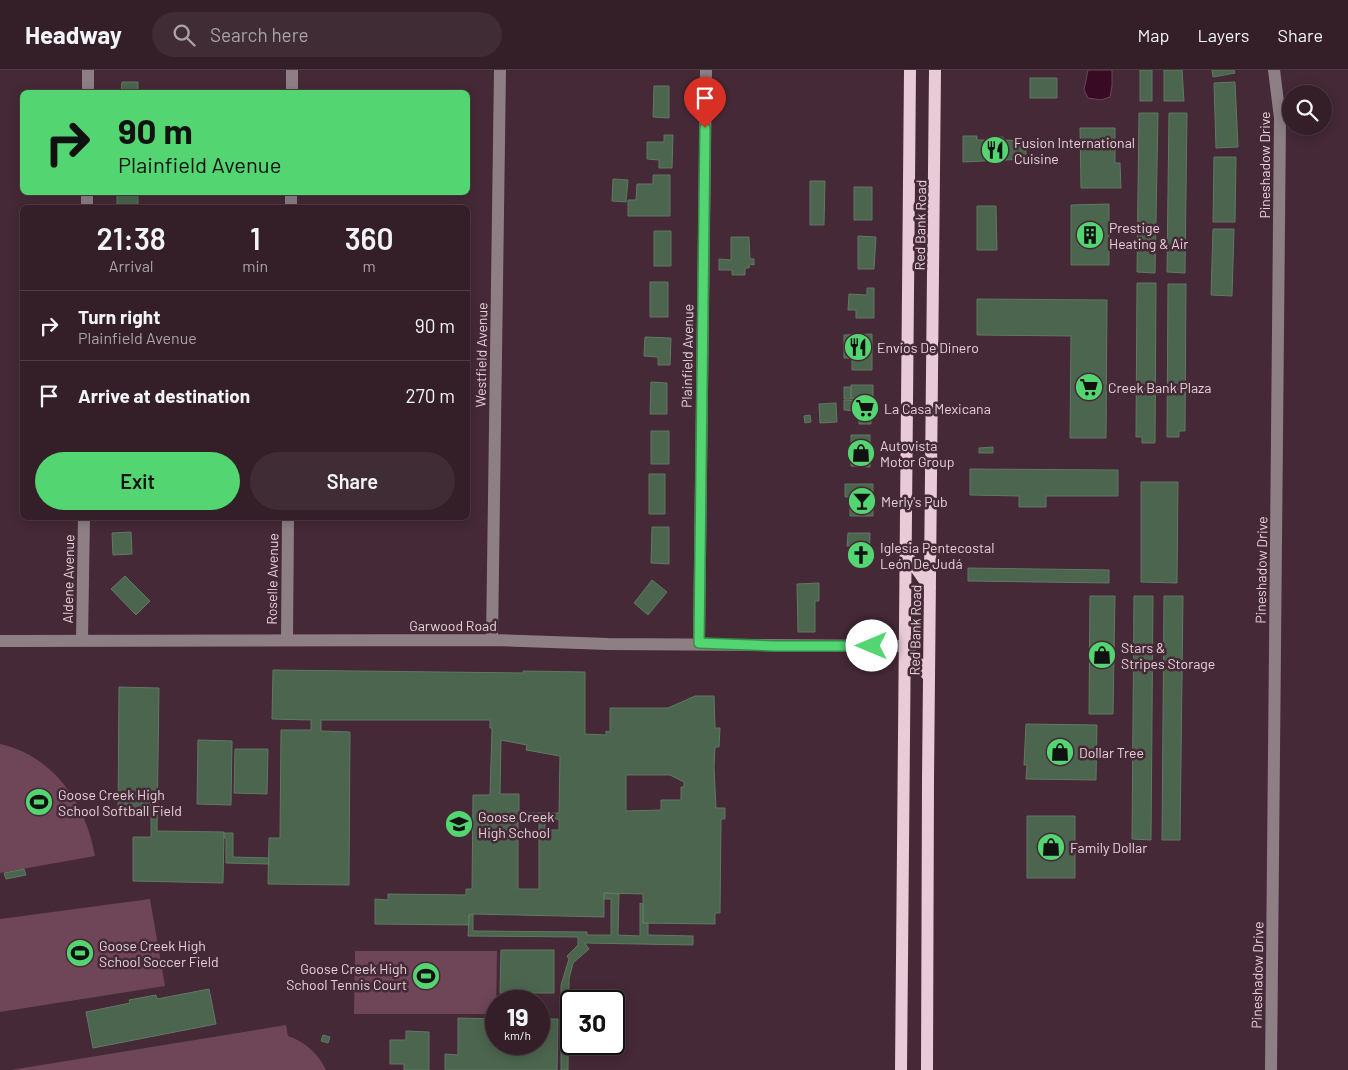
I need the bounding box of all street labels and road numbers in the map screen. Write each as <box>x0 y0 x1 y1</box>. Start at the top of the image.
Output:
street label: Pineshadow Drive <box>1256 111 1273 219</box>
street label: Red Bank Road <box>911 180 929 270</box>
street label: Westfield Avenue <box>472 302 490 408</box>
street label: Plainfield Avenue <box>678 304 696 408</box>
street label: Pineshadow Drive <box>1252 516 1270 624</box>
street label: Roselle Avenue <box>263 533 281 625</box>
street label: Aldene Avenue <box>59 534 77 624</box>
street label: Red Bank Road <box>906 585 924 675</box>
street label: Garwood Road <box>409 617 497 634</box>
street label: Pineshadow Drive <box>1248 921 1266 1029</box>

